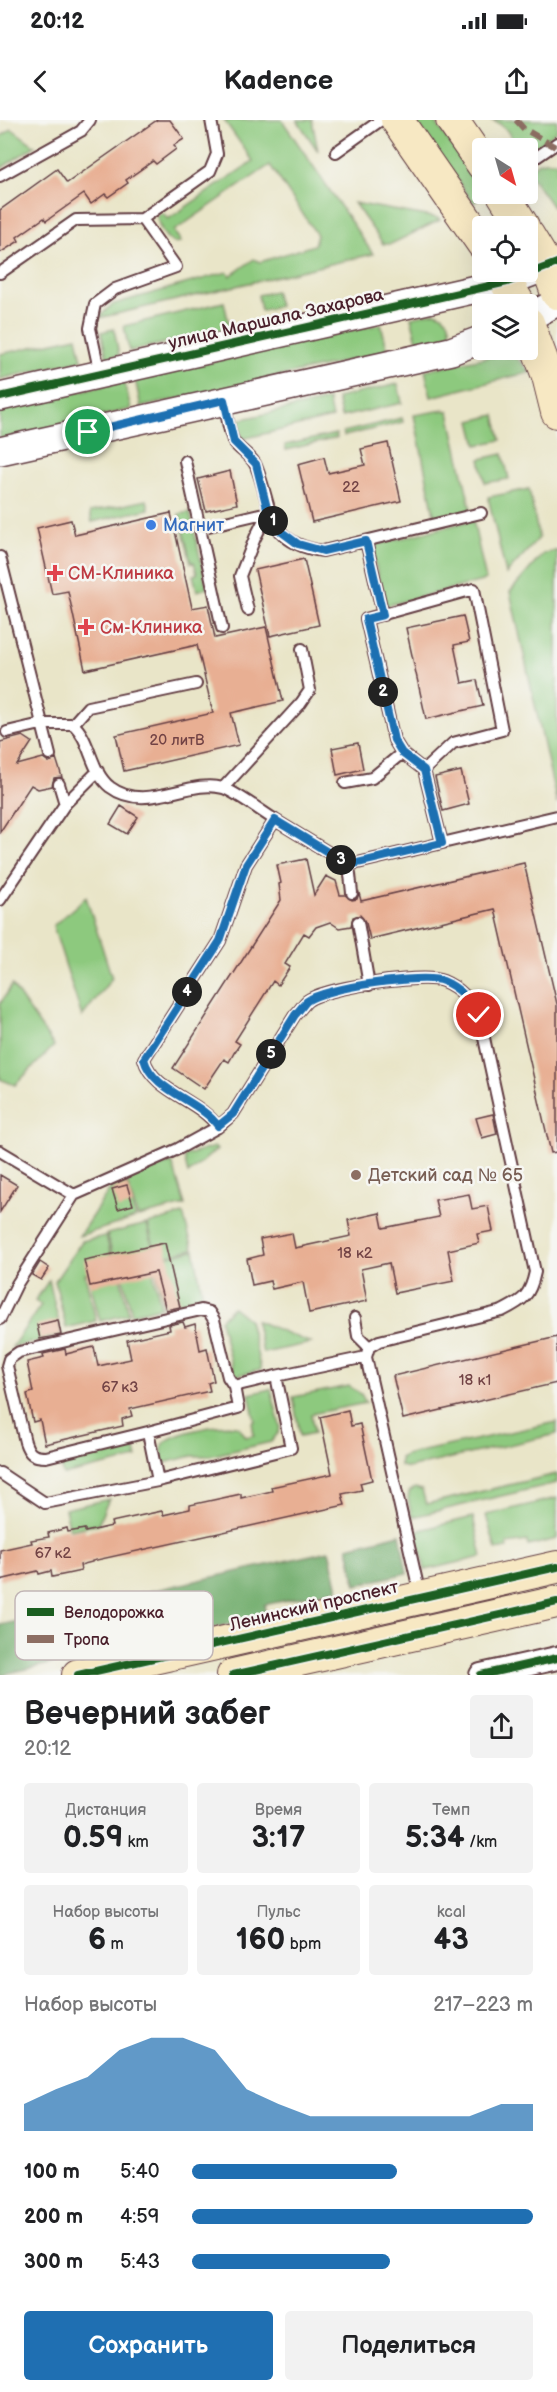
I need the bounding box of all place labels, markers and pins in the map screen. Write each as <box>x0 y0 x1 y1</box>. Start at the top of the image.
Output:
pin <box>62 406 113 457</box>
pin: 1 <box>258 506 288 536</box>
place label: Магнит <box>163 515 225 536</box>
marker: Магнит <box>144 518 158 532</box>
place label: СМ-Клиника <box>68 563 174 584</box>
marker: СМ-Клиника <box>46 564 64 582</box>
place label: См-Клиника <box>100 617 203 638</box>
marker: См-Клиника <box>77 618 95 636</box>
pin: 2 <box>368 677 398 707</box>
pin: 3 <box>326 845 356 875</box>
pin: 4 <box>172 977 202 1007</box>
pin <box>453 989 504 1040</box>
pin: 5 <box>256 1039 286 1069</box>
place label: Детский сад № 65 <box>368 1165 523 1186</box>
marker: Детский сад № 65 <box>349 1168 363 1182</box>

